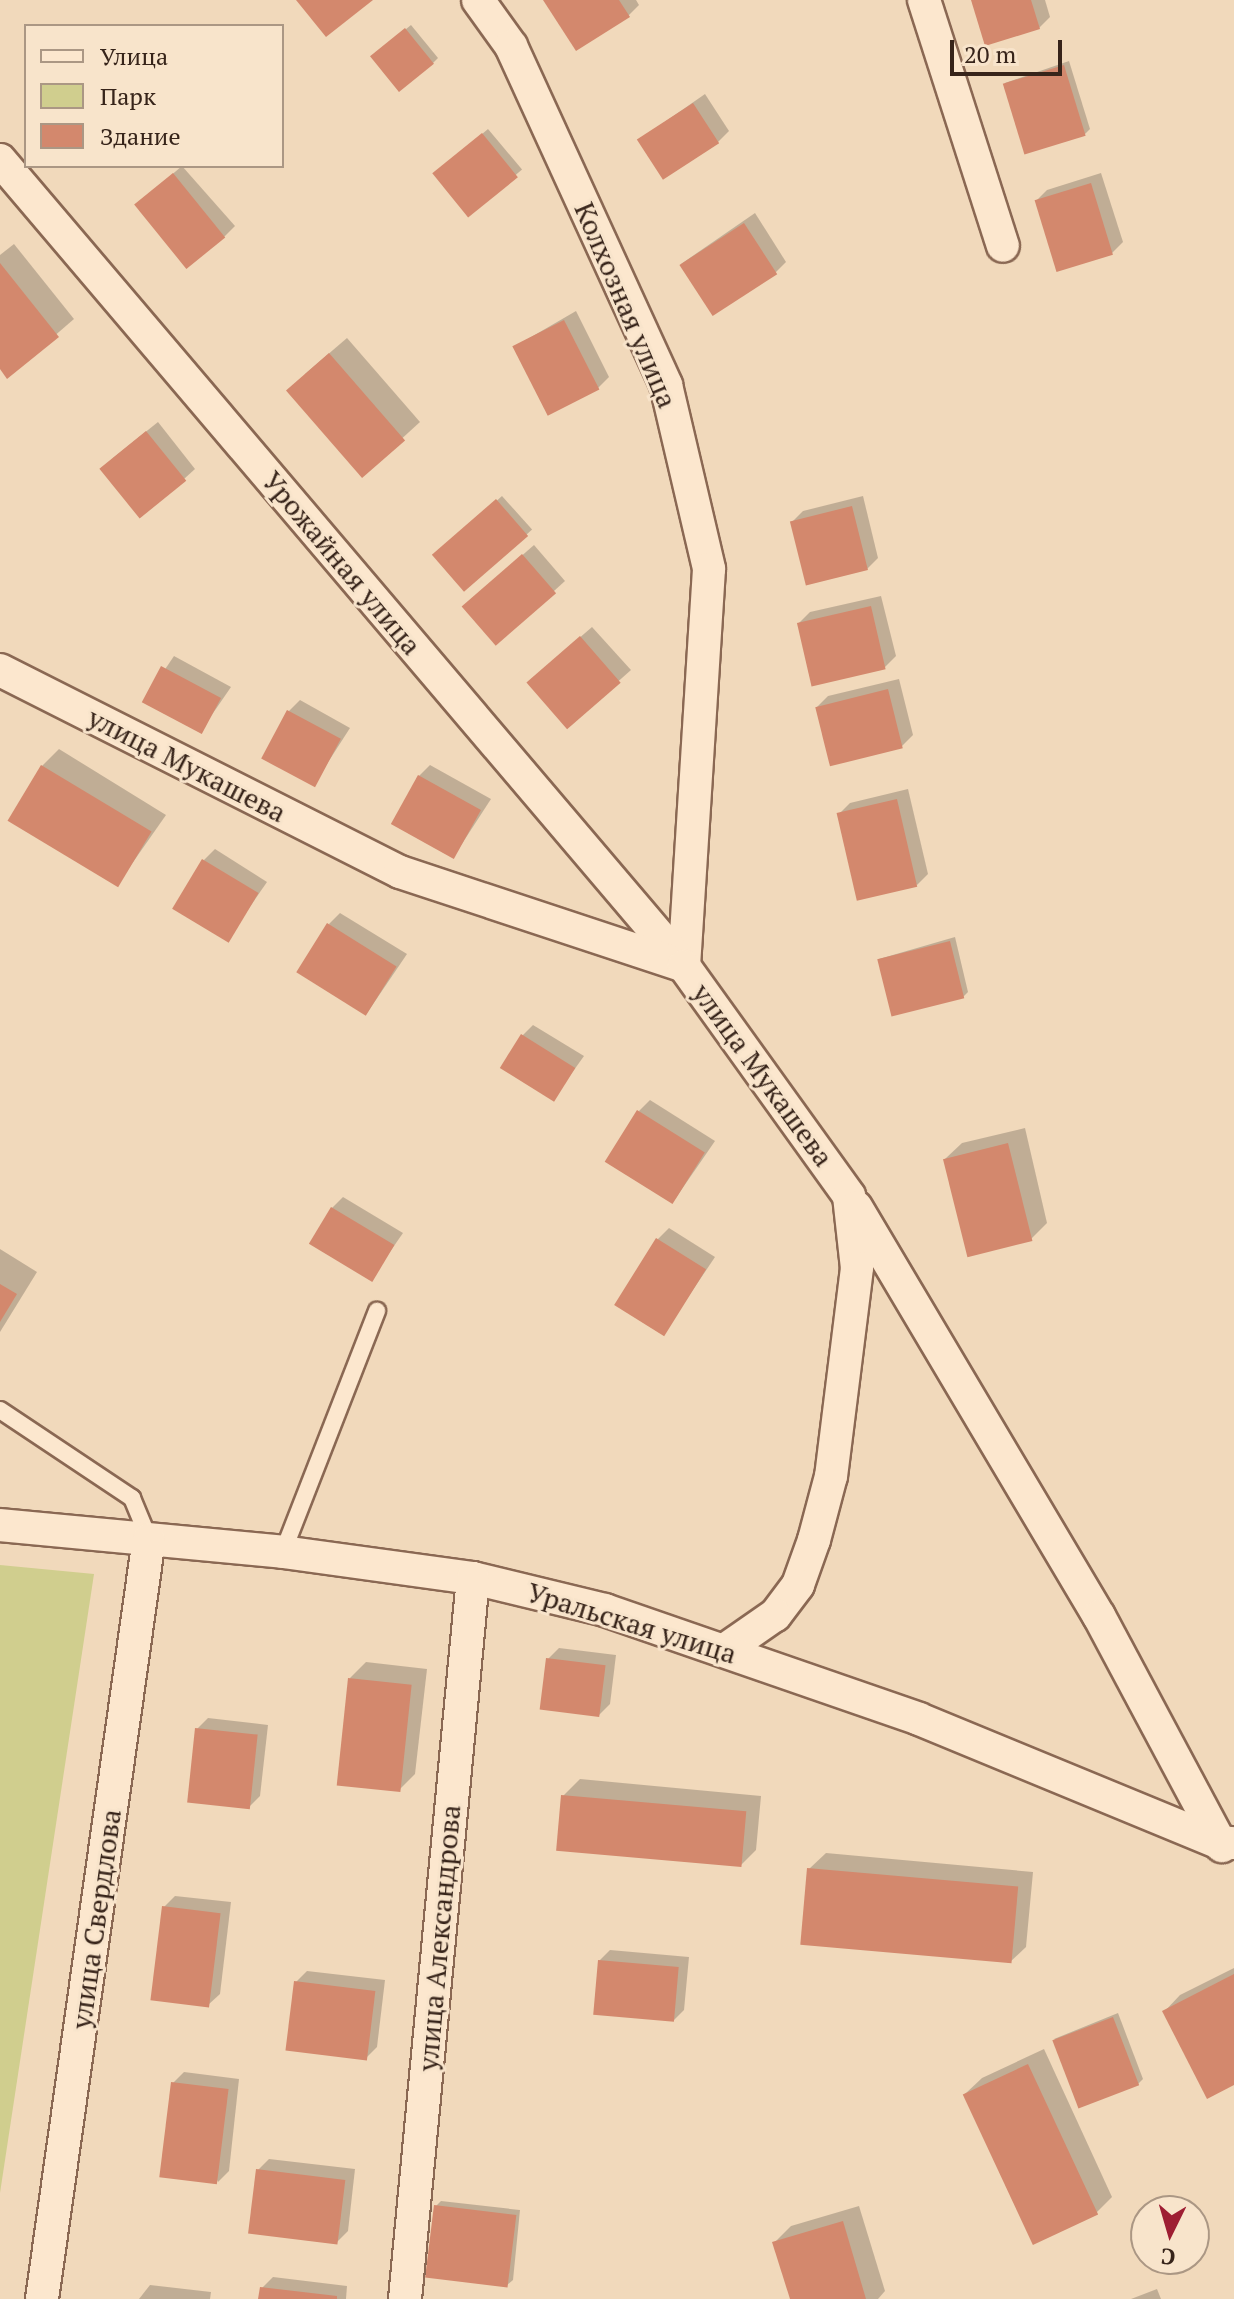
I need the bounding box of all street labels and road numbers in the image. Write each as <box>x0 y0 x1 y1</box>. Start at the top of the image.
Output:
street label: Колхозная улица <box>568 197 684 413</box>
street label: Урожайная улица <box>255 464 429 662</box>
street label: улица Мукашева <box>82 701 292 829</box>
street label: улица Мукашева <box>685 977 841 1173</box>
street label: Уральская улица <box>523 1575 741 1671</box>
street label: улица Александрова <box>411 1803 467 2073</box>
street label: улица Свердлова <box>64 1807 128 2031</box>

